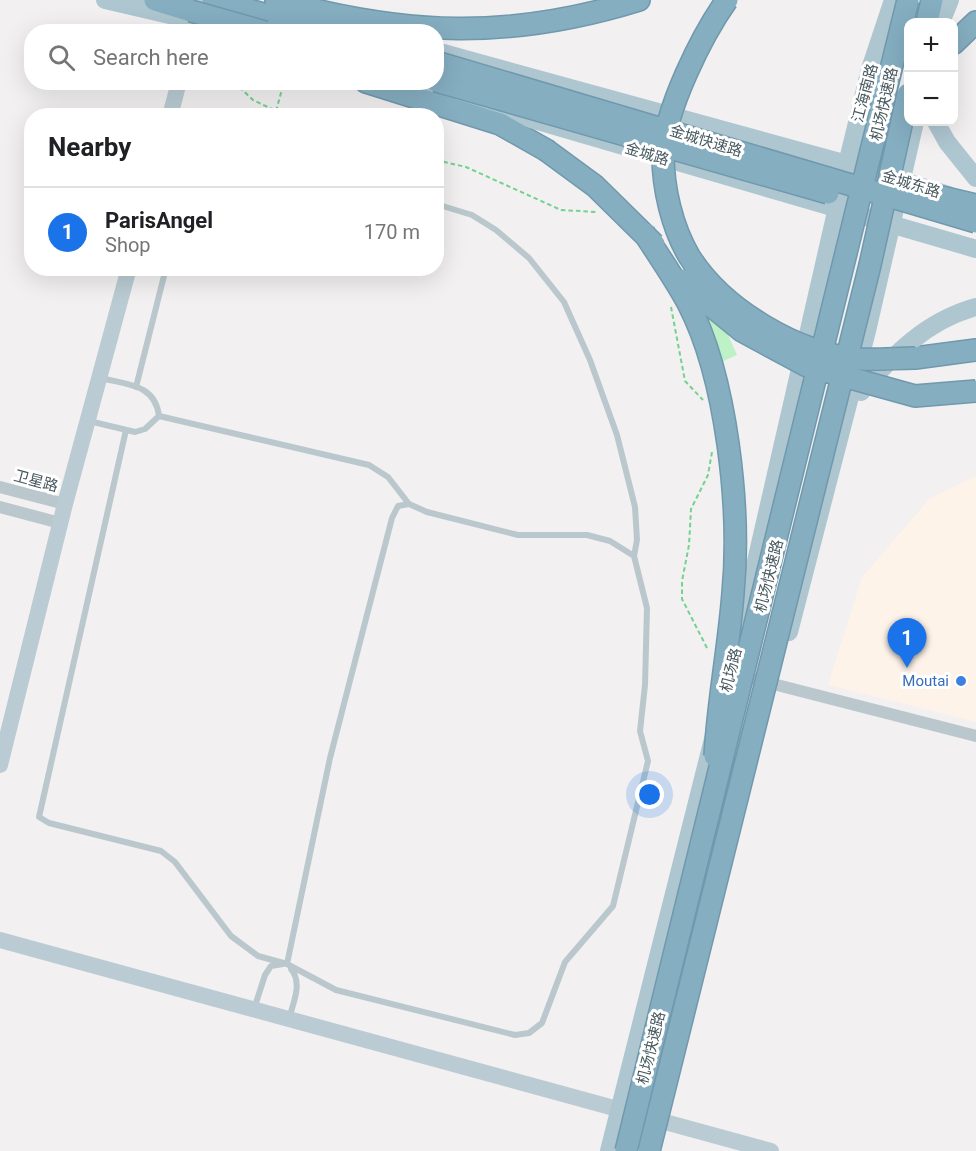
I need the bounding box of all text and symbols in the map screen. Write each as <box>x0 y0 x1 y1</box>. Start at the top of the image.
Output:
map controls <box>904 18 958 126</box>
button: + <box>904 18 958 72</box>
search box <box>24 24 444 90</box>
icon: search <box>45 41 78 74</box>
text: Search here <box>93 45 209 70</box>
street label: 江海南路 <box>849 62 881 124</box>
street label: 机场快速路 <box>867 65 901 143</box>
button: − <box>904 72 958 126</box>
street label: 金城快速路 <box>667 121 745 161</box>
text: Nearby <box>48 132 131 162</box>
street label: 金城路 <box>623 139 671 169</box>
street label: 金城东路 <box>880 167 942 201</box>
text: ParisAngel <box>105 208 213 233</box>
text: 1 <box>62 220 73 244</box>
text: 170 m <box>364 220 420 244</box>
text: Shop <box>105 233 151 257</box>
street label: 卫星路 <box>12 466 60 496</box>
street label: 机场快速路 <box>751 537 787 615</box>
pin: 1 <box>888 618 926 668</box>
street label: 机场路 <box>717 646 745 694</box>
place label: Moutai <box>902 672 949 690</box>
marker: Moutai <box>954 674 968 688</box>
your location <box>635 780 664 809</box>
street label: 机场快速路 <box>633 1009 669 1087</box>

